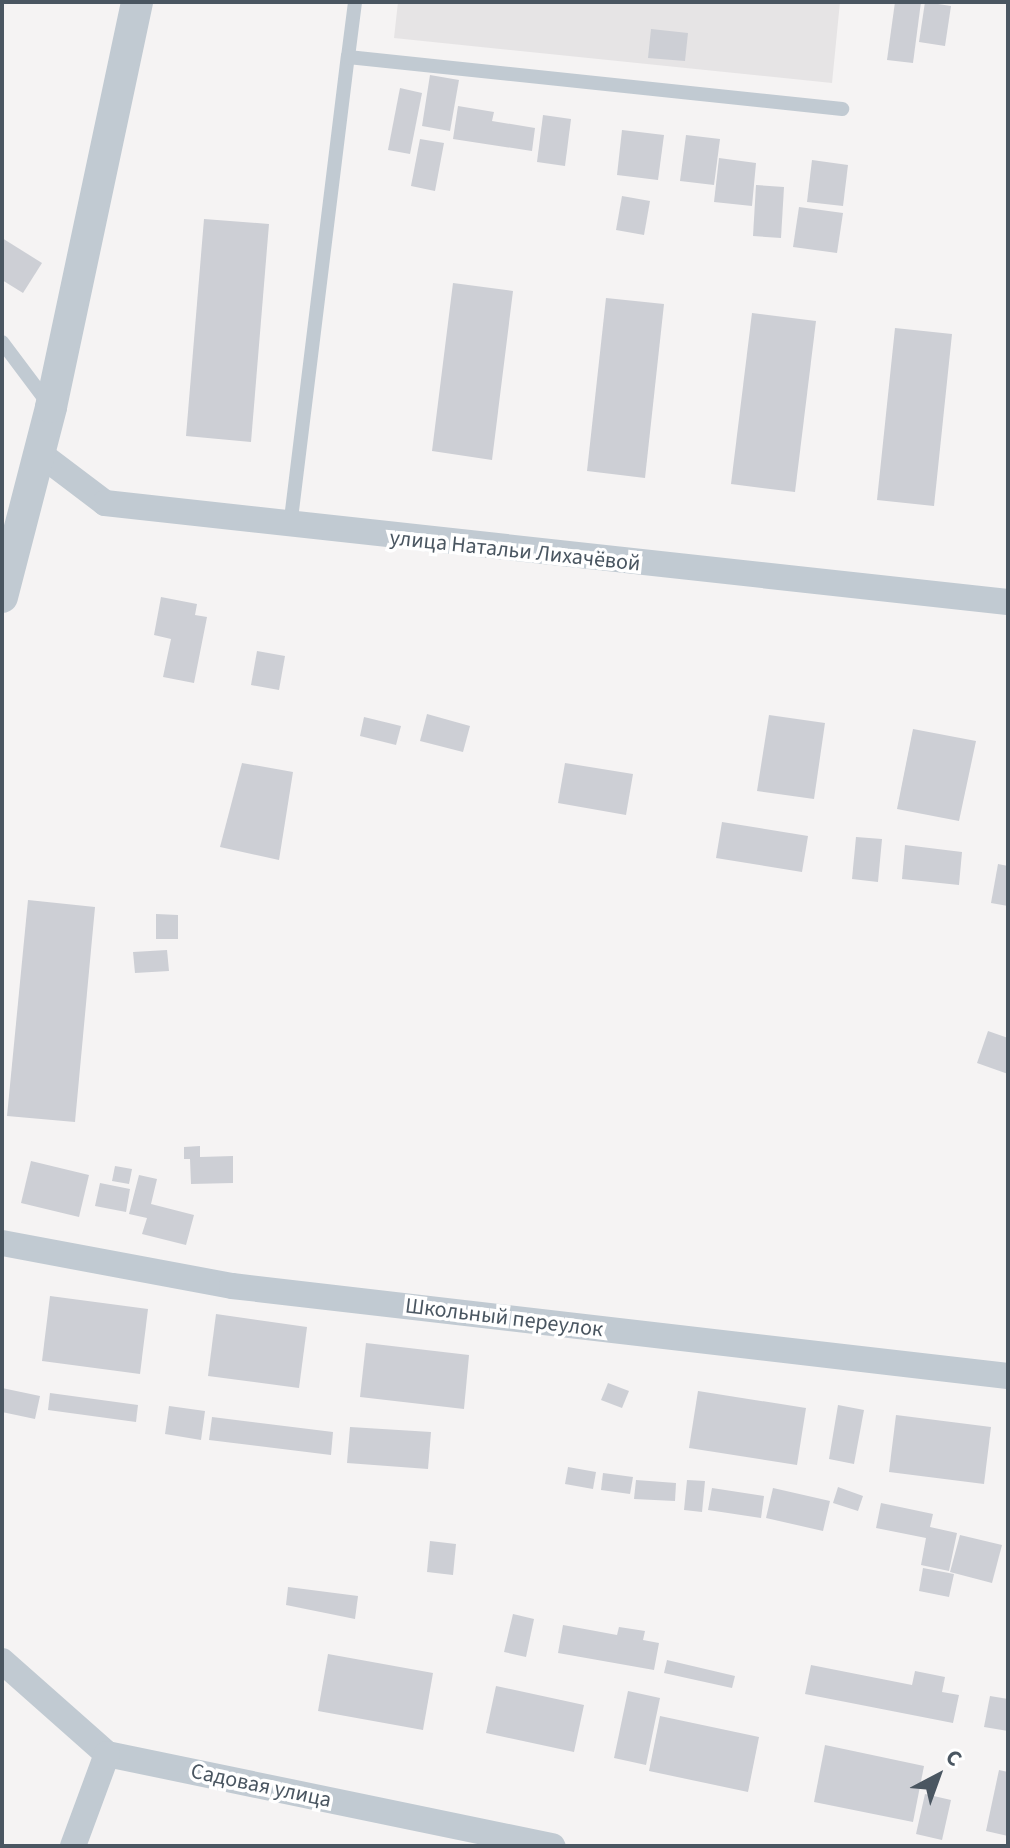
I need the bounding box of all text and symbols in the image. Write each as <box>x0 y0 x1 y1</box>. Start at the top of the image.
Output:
street label: улица Натальи Лихачёвой <box>388 525 642 577</box>
street label: Школьный переулок <box>404 1293 604 1343</box>
north arrow <box>898 1736 978 1816</box>
text: С <box>938 1742 969 1774</box>
street label: Садовая улица <box>188 1758 334 1814</box>

